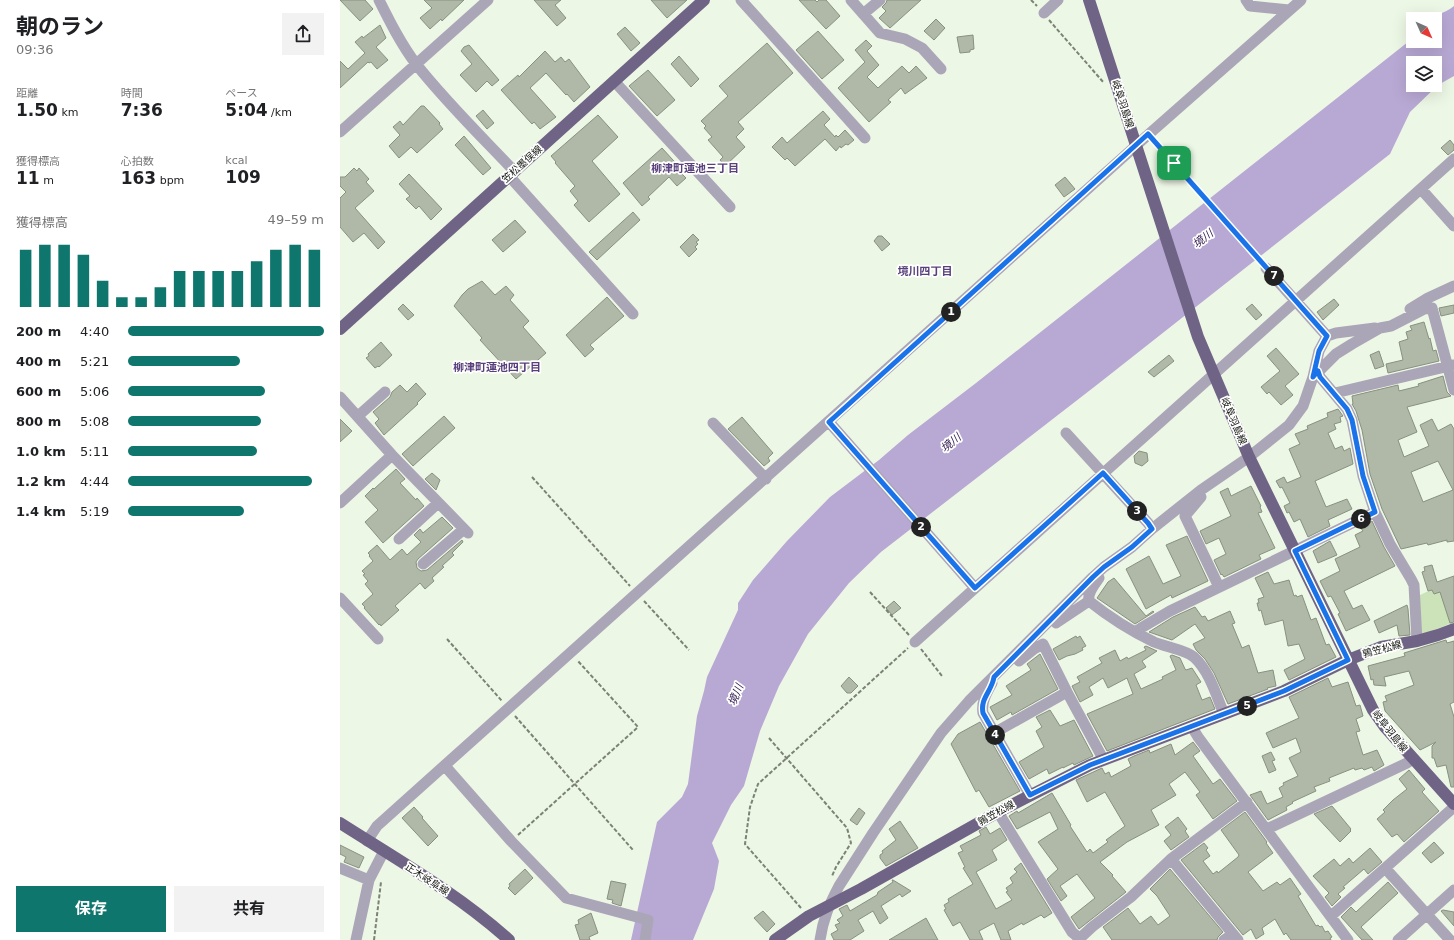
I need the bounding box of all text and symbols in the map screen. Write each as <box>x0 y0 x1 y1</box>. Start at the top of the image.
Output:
north arrow <box>1406 12 1442 48</box>
map controls <box>1406 12 1442 92</box>
button: share <box>282 13 324 55</box>
text: 朝のラン <box>16 14 104 39</box>
text: 09:36 <box>16 42 53 57</box>
button: layers <box>1406 56 1442 92</box>
street label: 岐阜羽島線 <box>1110 79 1136 129</box>
text: 距離 <box>16 87 38 100</box>
text: 時間 <box>121 87 143 100</box>
text: ペース <box>225 87 258 100</box>
text: 1.50 <box>16 100 58 120</box>
text: 7:36 <box>121 100 163 120</box>
text: 5:04 <box>225 100 268 120</box>
text: km <box>58 106 79 119</box>
text: /km <box>268 106 292 119</box>
street label: 笠松墨俣線 <box>500 143 544 185</box>
pin <box>1157 146 1191 180</box>
icon: arrive <box>1163 152 1185 174</box>
text: kcal <box>225 154 248 167</box>
text: 獲得標高 <box>16 155 60 168</box>
text: 心拍数 <box>121 155 154 168</box>
district label: 柳津町蓮池三丁目 <box>651 162 739 175</box>
text: 109 <box>225 167 261 187</box>
text: 11 <box>16 168 40 188</box>
text: 163 <box>121 168 156 188</box>
text: m <box>40 174 54 187</box>
text: bpm <box>156 174 184 187</box>
text: 49–59 m <box>268 212 324 227</box>
text: 獲得標高 <box>16 215 68 230</box>
water label: 境川 <box>1190 226 1216 251</box>
district label: 境川四丁目 <box>898 265 953 278</box>
pin: 7 <box>1264 266 1284 286</box>
text: 7 <box>1270 269 1278 282</box>
pin: 1 <box>941 302 961 322</box>
text: 1 <box>947 305 955 318</box>
text: 200 m <box>16 324 61 339</box>
text: 4:40 <box>80 324 109 339</box>
text: 400 m <box>16 354 61 369</box>
text: 5:21 <box>80 354 109 369</box>
district label: 柳津町蓮池四丁目 <box>453 361 541 374</box>
text: 600 m <box>16 384 61 399</box>
text: 5:06 <box>80 384 109 399</box>
street label: 岐阜羽島線 <box>1219 396 1249 446</box>
text: 800 m <box>16 414 61 429</box>
text: 5:08 <box>80 414 109 429</box>
water label: 境川 <box>938 430 964 455</box>
text: 1.0 km <box>16 444 66 459</box>
text: 5:11 <box>80 444 109 459</box>
text: 1.2 km <box>16 474 66 489</box>
text: 4:44 <box>80 474 109 489</box>
pin: 3 <box>1127 501 1147 521</box>
text: 1.4 km <box>16 504 66 519</box>
text: 5:19 <box>80 504 109 519</box>
text: 3 <box>1133 504 1141 517</box>
pin: 6 <box>1351 509 1371 529</box>
text: 6 <box>1357 512 1365 525</box>
pin: 2 <box>911 517 931 537</box>
text: 2 <box>917 520 925 533</box>
street label: 鶉笠松線 <box>1361 639 1403 659</box>
water label: 境川 <box>726 681 747 708</box>
pin: 5 <box>1237 696 1257 716</box>
text: 5 <box>1243 699 1251 712</box>
street label: 岐阜羽島線 <box>1370 708 1410 754</box>
pin: 4 <box>985 725 1005 745</box>
text: 4 <box>991 728 999 741</box>
street label: 鶉笠松線 <box>976 798 1016 828</box>
street label: 正木岐阜線 <box>403 861 451 897</box>
button: 保存 <box>16 886 166 932</box>
button: 共有 <box>174 886 324 932</box>

